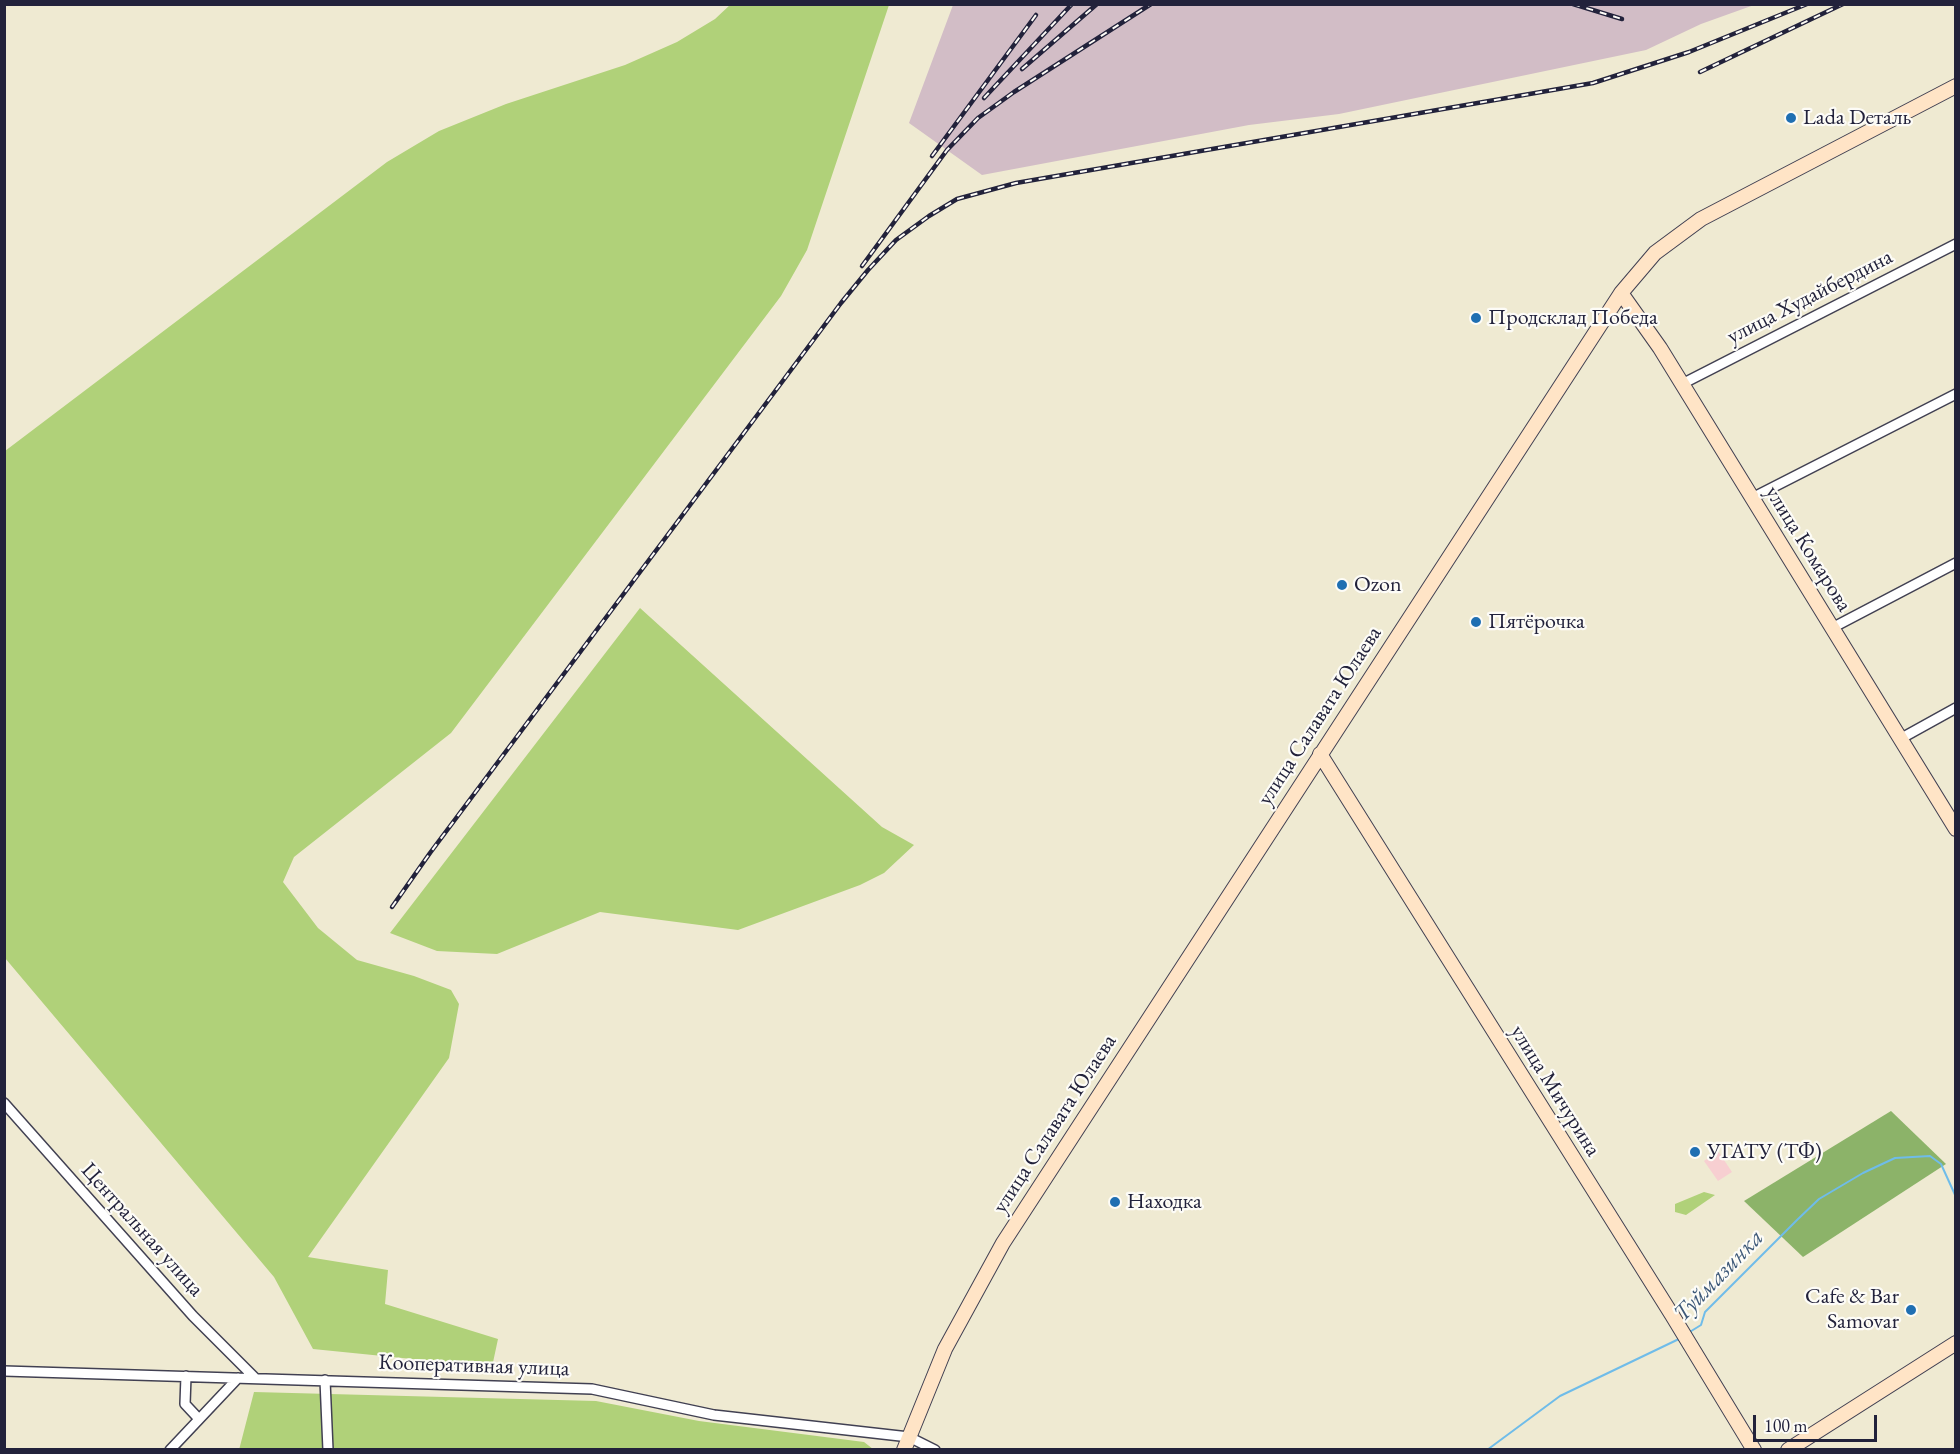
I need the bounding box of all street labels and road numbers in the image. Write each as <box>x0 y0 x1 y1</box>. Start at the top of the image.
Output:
street label: улица Худайбердина <box>1723 244 1897 350</box>
street label: улица Комарова <box>1759 481 1857 617</box>
street label: улица Салавата Юлаева <box>1252 622 1388 810</box>
street label: улица Мичурина <box>1504 1020 1606 1162</box>
street label: улица Салавата Юлаева <box>987 1030 1123 1218</box>
street label: Центральная улица <box>75 1158 209 1302</box>
street label: Кооперативная улица <box>378 1349 570 1383</box>

